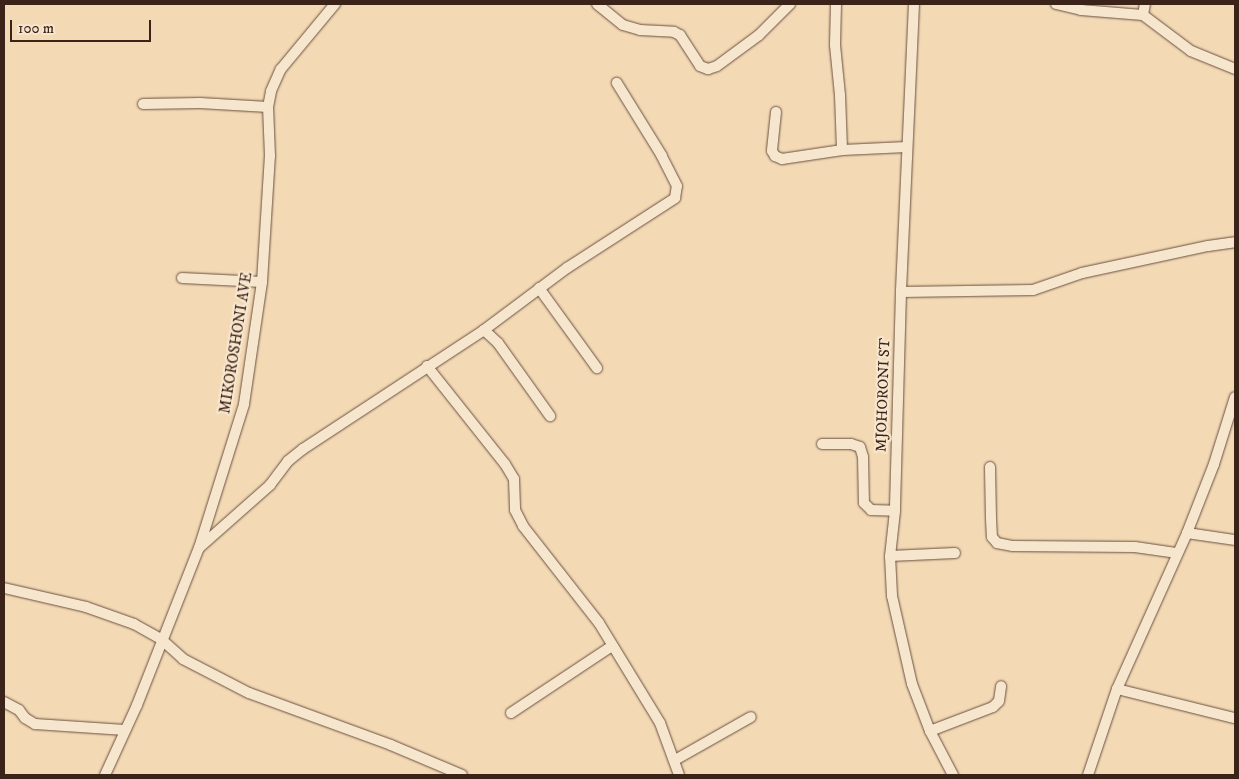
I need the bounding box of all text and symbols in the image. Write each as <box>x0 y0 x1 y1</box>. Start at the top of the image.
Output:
scale bar <box>12 10 154 42</box>
text: 100 m <box>18 19 54 38</box>
street label: MIKOROSHONI AVE <box>216 271 256 415</box>
street label: MJOHORONI ST <box>872 338 894 452</box>

